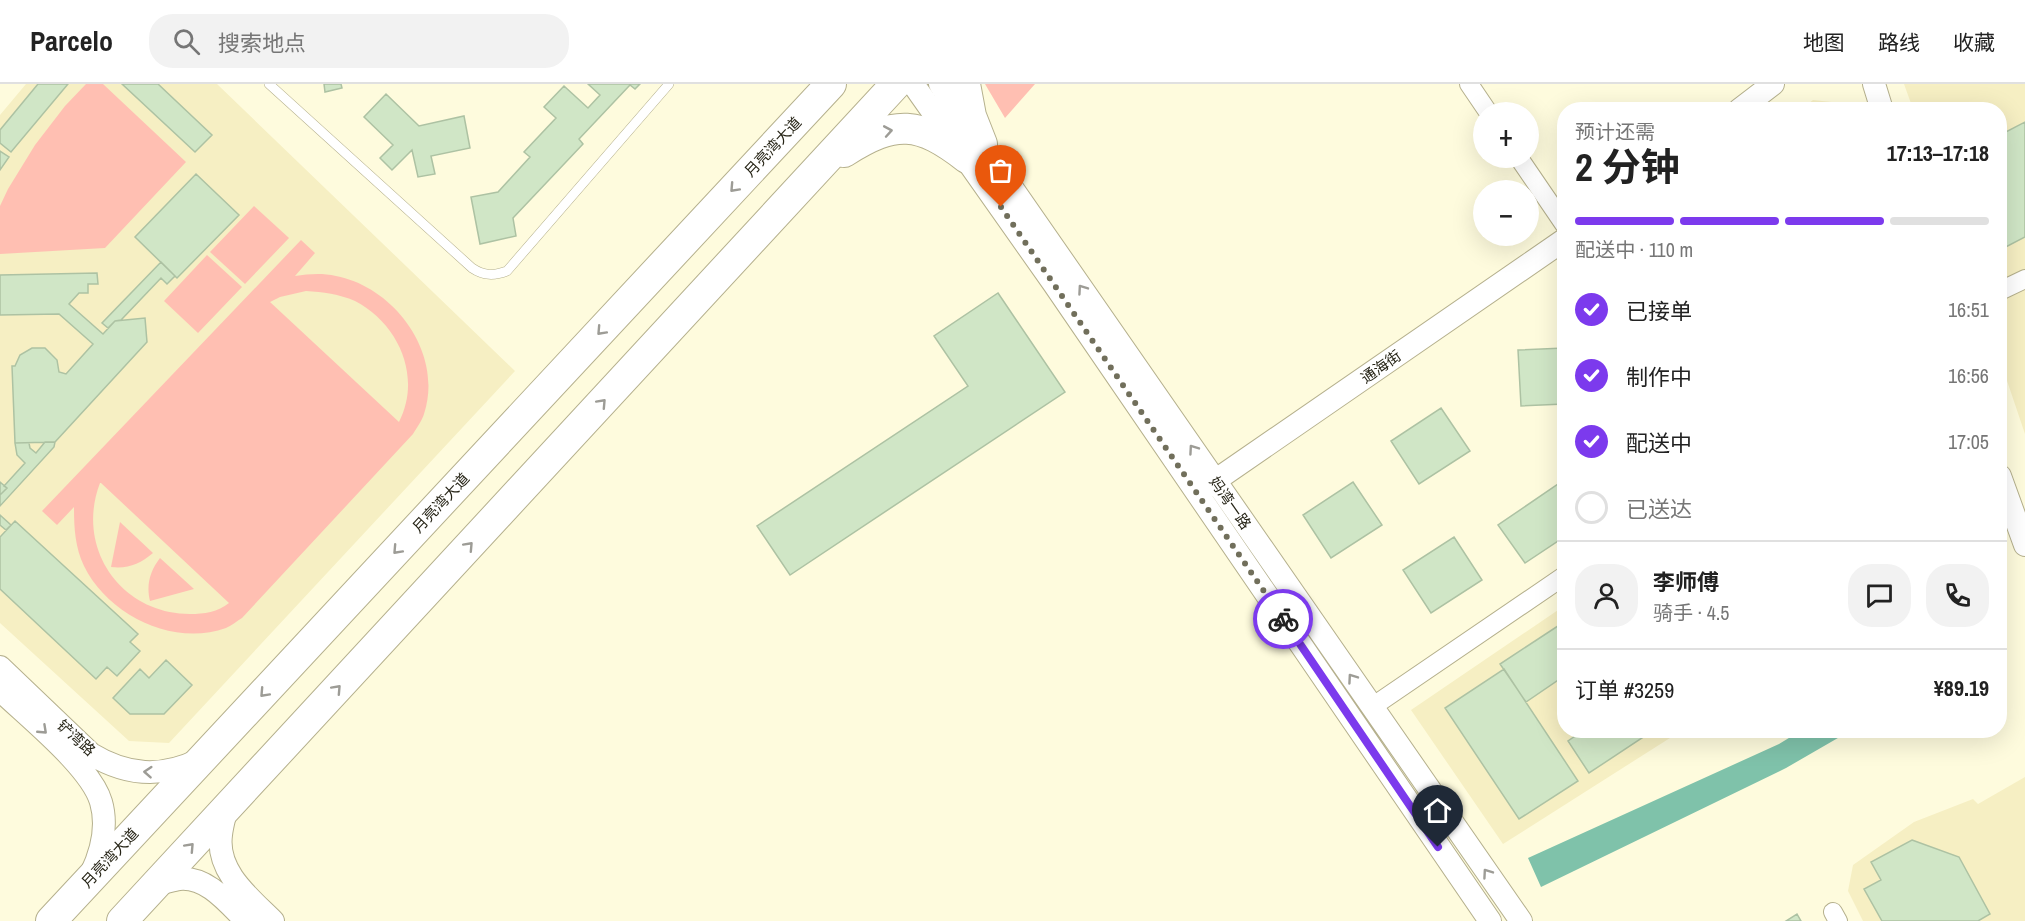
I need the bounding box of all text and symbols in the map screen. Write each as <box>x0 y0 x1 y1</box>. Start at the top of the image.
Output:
search box <box>149 14 569 68</box>
text: Parcelo <box>30 22 113 60</box>
icon: search <box>170 25 203 58</box>
text: 搜索地点 <box>218 28 306 58</box>
text: 地图 <box>1803 28 1845 57</box>
text: 路线 <box>1878 28 1920 57</box>
text: 收藏 <box>1953 28 1995 57</box>
map controls <box>1473 102 1539 246</box>
button: + <box>1473 102 1539 168</box>
street label: 月亮湾大道 <box>739 112 806 181</box>
text: 预计还需 <box>1575 118 1655 145</box>
one-way arrow <box>883 125 893 138</box>
text: 17:13–17:18 <box>1887 138 1989 168</box>
text: 2 分钟 <box>1575 141 1680 193</box>
pin <box>975 145 1026 207</box>
icon: bag <box>984 154 1017 187</box>
button: − <box>1473 180 1539 246</box>
one-way arrow <box>730 182 741 192</box>
text: 配送中 · 110 m <box>1575 236 1693 263</box>
one-way arrow <box>1078 284 1089 295</box>
icon: check <box>1575 293 1608 326</box>
text: 已接单 <box>1626 296 1692 326</box>
text: 16:51 <box>1948 296 1989 323</box>
one-way arrow <box>597 324 608 335</box>
street label: 通海街 <box>1356 345 1405 388</box>
icon: check <box>1575 359 1608 392</box>
text: 制作中 <box>1626 362 1692 392</box>
text: 16:56 <box>1948 362 1989 389</box>
one-way arrow <box>594 399 605 410</box>
icon: check <box>1575 425 1608 458</box>
text: 配送中 <box>1626 428 1692 458</box>
text: 17:05 <box>1948 428 1989 455</box>
one-way arrow <box>1189 445 1200 456</box>
street label: 月亮湾大道 <box>407 468 474 537</box>
street label: 妈湾一路 <box>1205 472 1256 533</box>
text: 已送达 <box>1626 494 1692 524</box>
one-way arrow <box>462 542 473 552</box>
one-way arrow <box>393 544 404 554</box>
button: person <box>1575 564 1638 627</box>
button: chat <box>1848 564 1911 627</box>
button: phone <box>1926 564 1989 627</box>
text: 李师傅 <box>1653 567 1719 597</box>
courier <box>1253 589 1313 649</box>
text: 骑手 · 4.5 <box>1653 599 1729 626</box>
icon: bike <box>1267 603 1300 636</box>
text: ¥89.19 <box>1934 673 1989 703</box>
one-way arrow <box>1348 674 1359 685</box>
text: 订单 #3259 <box>1575 675 1674 705</box>
one-way arrow <box>330 685 341 696</box>
one-way arrow <box>260 686 271 697</box>
street label: 铲湾路 <box>53 715 100 760</box>
one-way arrow <box>35 723 46 734</box>
one-way arrow <box>143 766 152 779</box>
pin <box>1412 785 1463 847</box>
icon: home <box>1421 794 1454 827</box>
street label: 月亮湾大道 <box>76 823 143 892</box>
one-way arrow <box>183 844 194 854</box>
one-way arrow <box>1483 869 1494 880</box>

